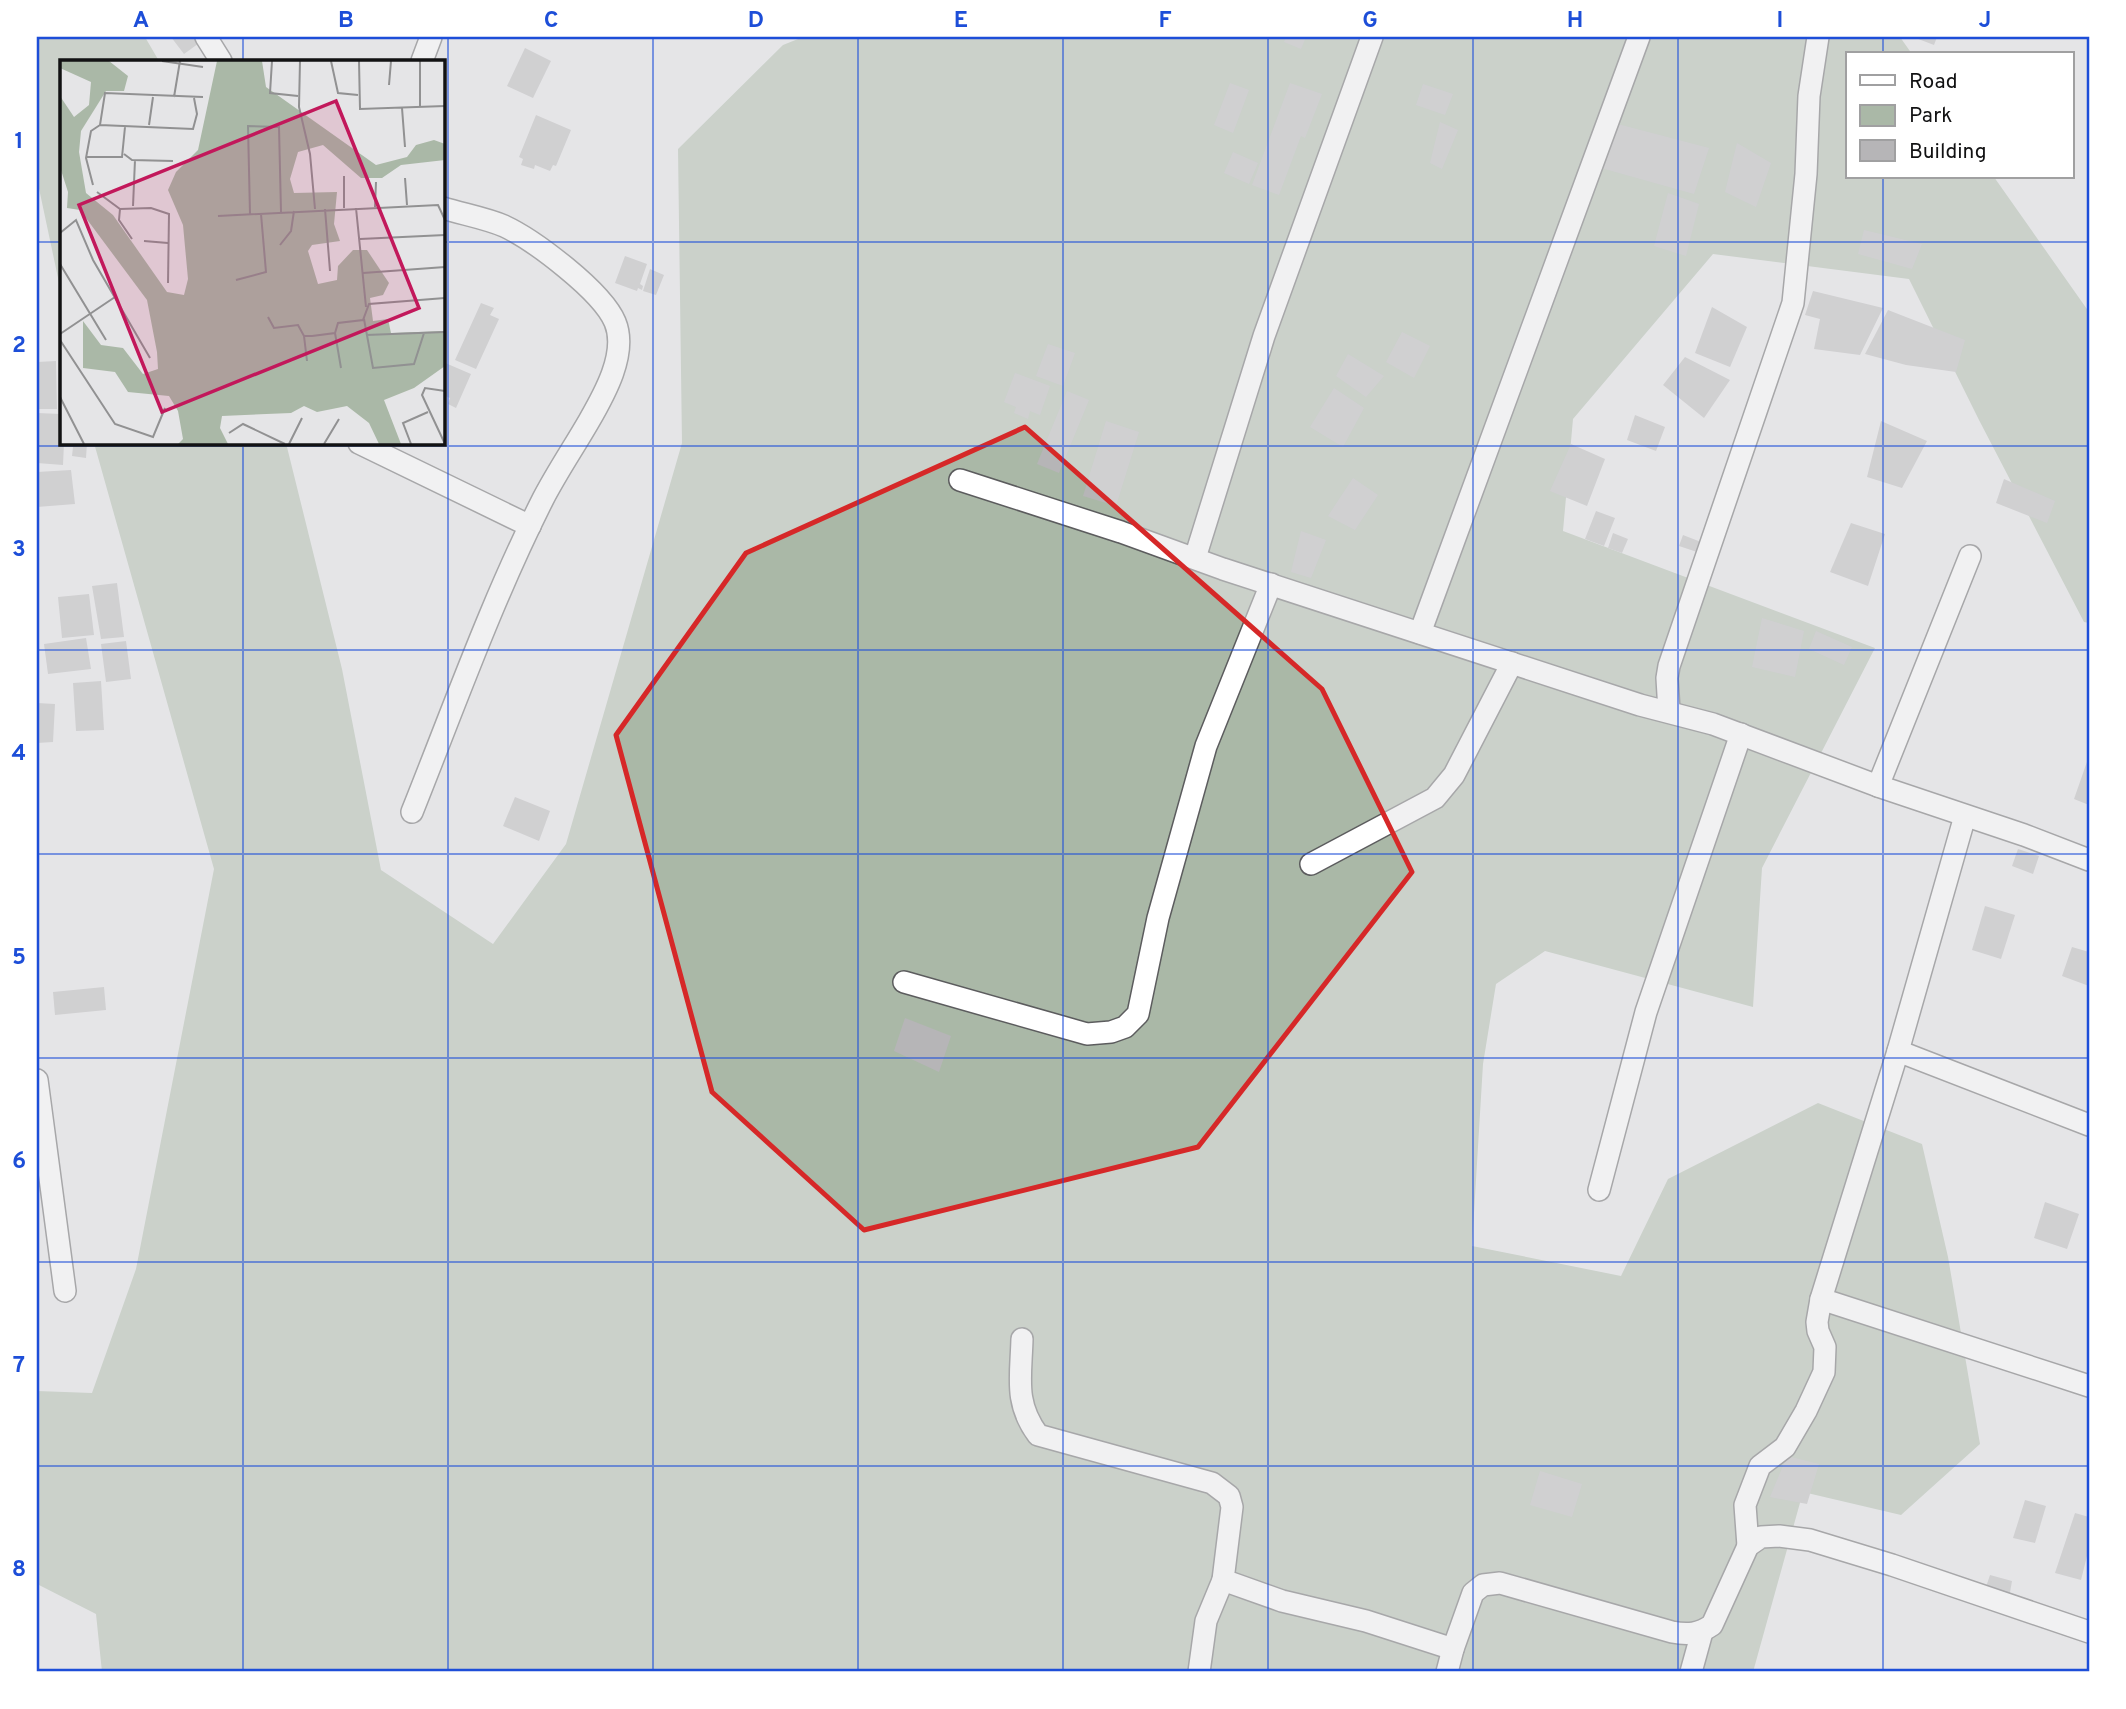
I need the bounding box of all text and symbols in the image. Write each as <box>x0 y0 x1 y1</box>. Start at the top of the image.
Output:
text: A <box>133 7 149 36</box>
text: B <box>338 7 354 36</box>
text: C <box>544 7 558 36</box>
text: D <box>748 7 764 36</box>
text: E <box>954 7 968 36</box>
text: F <box>1158 7 1172 36</box>
text: G <box>1362 7 1378 36</box>
text: H <box>1567 7 1583 36</box>
text: I <box>1777 7 1783 36</box>
text: J <box>1979 7 1991 36</box>
legend <box>1846 52 2074 178</box>
inset map <box>60 60 444 444</box>
text: Road <box>1909 69 1958 96</box>
text: Park <box>1909 103 1952 130</box>
text: 1 <box>14 128 24 157</box>
text: Building <box>1909 139 1987 166</box>
text: 2 <box>12 332 26 361</box>
text: 3 <box>12 536 26 565</box>
text: 4 <box>12 740 26 769</box>
text: 5 <box>12 944 26 973</box>
text: 6 <box>12 1148 26 1177</box>
text: 7 <box>13 1352 25 1381</box>
text: 8 <box>12 1556 26 1585</box>

